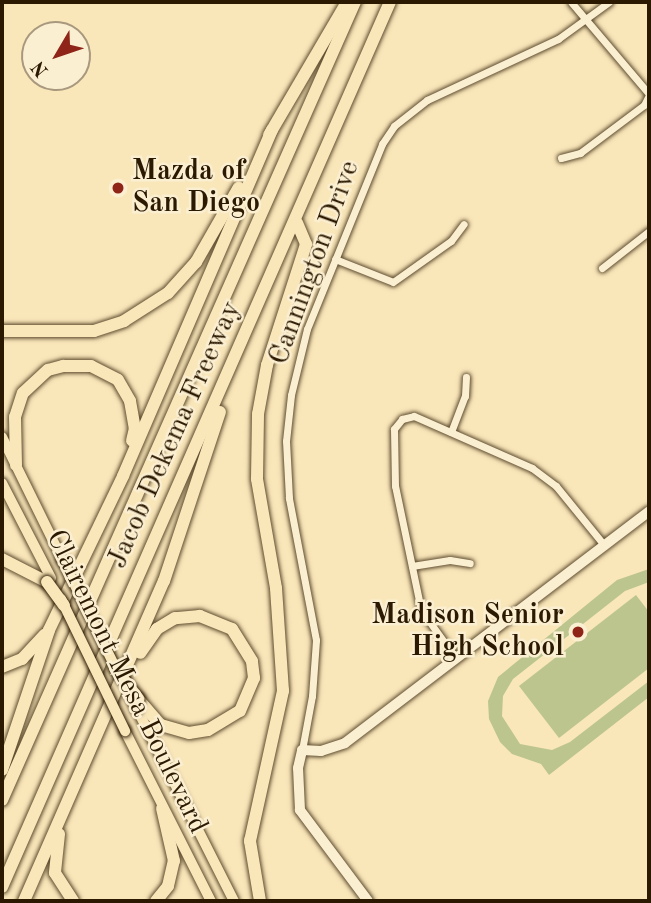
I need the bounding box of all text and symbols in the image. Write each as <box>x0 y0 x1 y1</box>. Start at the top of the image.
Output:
north arrow <box>21 21 91 91</box>
text: N <box>29 57 53 80</box>
place label: Mazda of San Diego <box>132 155 260 221</box>
street label: Cannington Drive <box>263 156 367 370</box>
marker: Mazda of San Diego <box>110 180 126 196</box>
street label: Jacob Dekema Freeway <box>101 296 249 574</box>
street label: Clairemont Mesa Boulevard <box>38 525 214 839</box>
place label: Madison Senior High School <box>371 599 564 665</box>
marker: Madison Senior High School <box>570 624 586 640</box>

